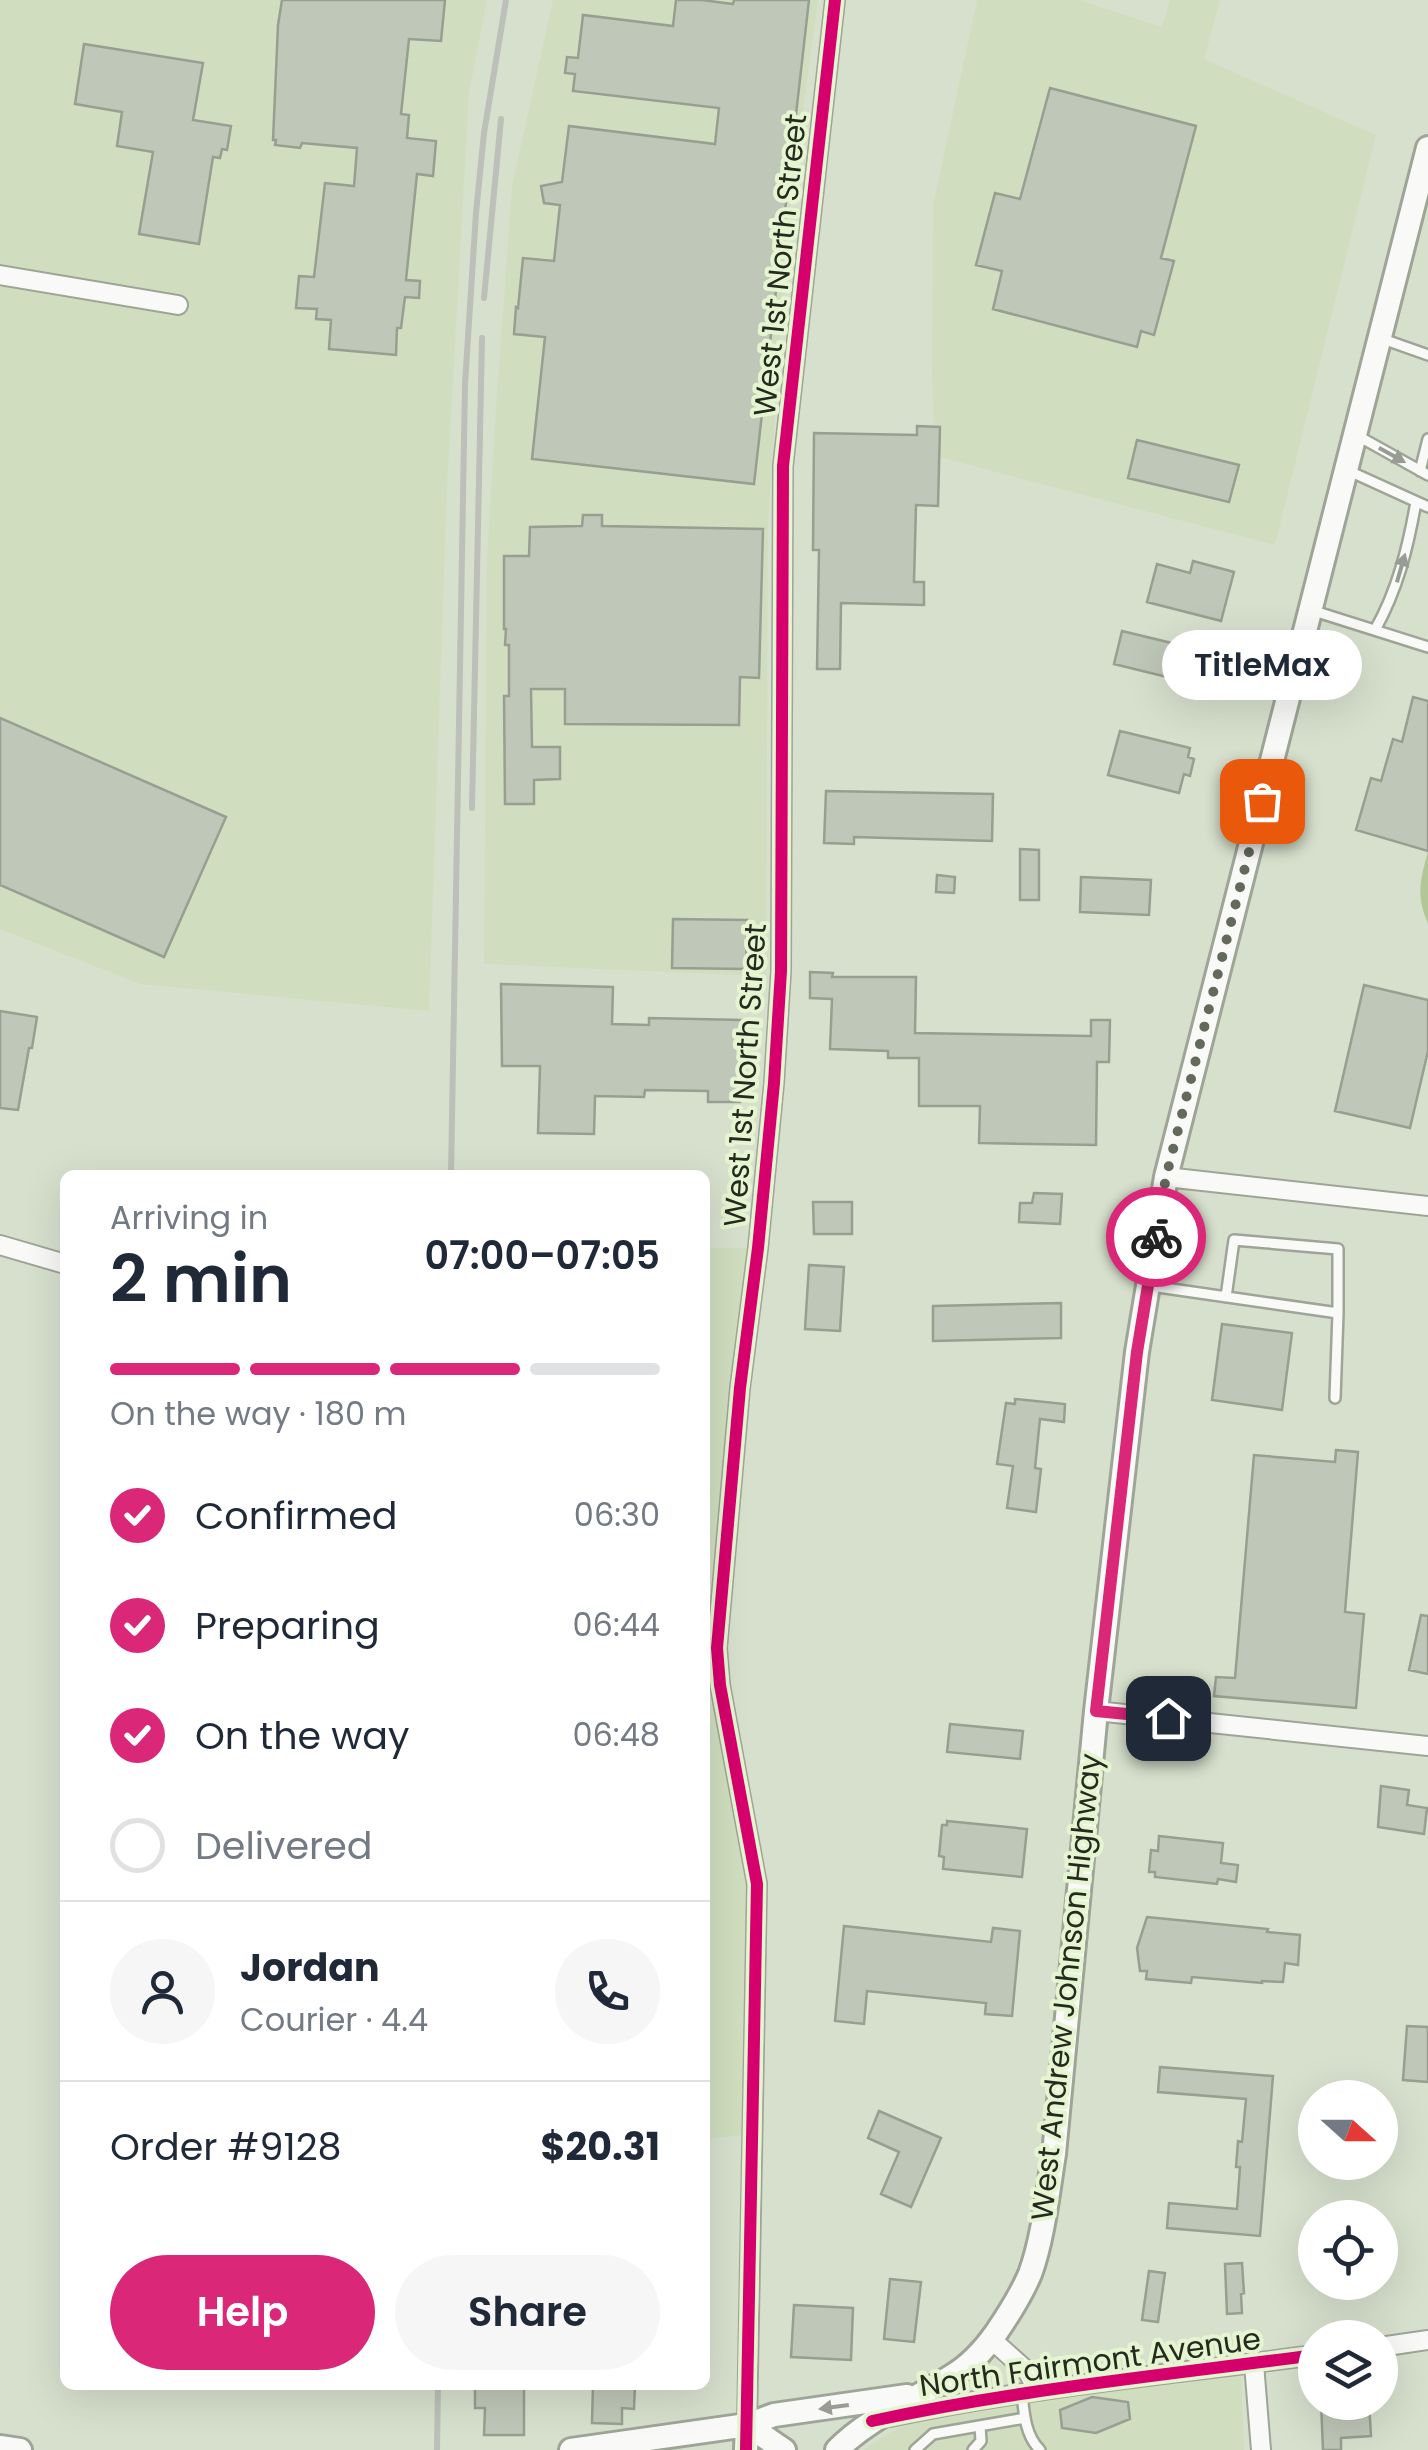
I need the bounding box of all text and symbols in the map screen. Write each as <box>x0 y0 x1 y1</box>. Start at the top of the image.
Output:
street label: West 1st North Street <box>743 112 817 418</box>
one-way arrow <box>1377 446 1406 463</box>
one-way arrow <box>1394 552 1410 583</box>
callout: TitleMax <box>1162 631 1362 701</box>
text: TitleMax <box>1194 642 1330 687</box>
pin <box>1220 759 1305 844</box>
icon: bag <box>1235 774 1290 829</box>
street label: West 1st North Street <box>713 922 777 1228</box>
courier <box>1106 1187 1206 1287</box>
text: Arriving in <box>110 1195 268 1240</box>
icon: bike <box>1129 1210 1184 1265</box>
text: 07:00–07:05 <box>424 1229 660 1282</box>
text: 2 min <box>110 1234 292 1325</box>
text: On the way · 180 m <box>110 1391 406 1436</box>
icon: check <box>110 1488 165 1543</box>
text: Confirmed <box>195 1489 397 1542</box>
text: 06:30 <box>574 1492 660 1537</box>
icon: check <box>110 1598 165 1653</box>
text: Preparing <box>195 1599 380 1652</box>
text: 06:44 <box>573 1602 660 1647</box>
pin <box>1126 1676 1211 1761</box>
icon: home <box>1141 1691 1196 1746</box>
icon: check <box>110 1708 165 1763</box>
text: On the way <box>195 1709 409 1762</box>
text: 06:48 <box>572 1712 660 1757</box>
street label: West Andrew Johnson Highway <box>1020 1751 1112 2223</box>
text: Delivered <box>195 1819 372 1872</box>
button: person <box>110 1939 215 2044</box>
button: phone <box>555 1939 660 2044</box>
text: Jordan <box>240 1941 380 1994</box>
text: Courier · 4.4 <box>240 1997 428 2042</box>
north arrow <box>1298 2080 1398 2180</box>
map controls <box>1298 2080 1398 2420</box>
text: Order #9128 <box>110 2120 341 2173</box>
text: $20.31 <box>541 2120 660 2173</box>
button: locate <box>1298 2200 1398 2300</box>
button: Help <box>110 2255 375 2370</box>
button: Share <box>395 2255 660 2370</box>
street label: North Fairmont Avenue <box>916 2317 1264 2407</box>
button: layers <box>1298 2320 1398 2420</box>
one-way arrow <box>818 2399 849 2415</box>

